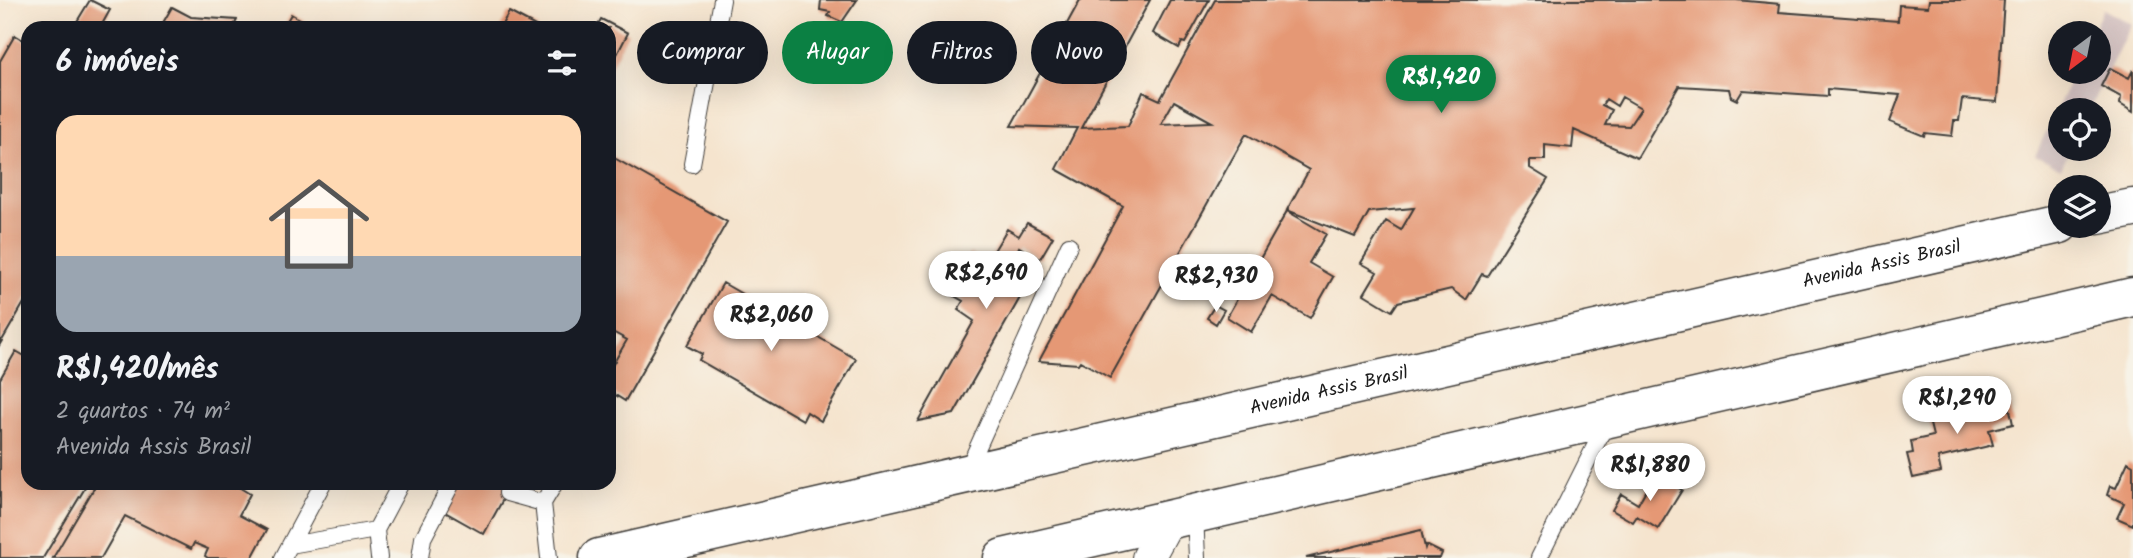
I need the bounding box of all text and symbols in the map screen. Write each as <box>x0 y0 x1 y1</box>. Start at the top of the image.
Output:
chip: Comprar <box>637 21 768 84</box>
chip: Alugar <box>782 21 893 84</box>
chip: Filtros <box>907 21 1017 84</box>
chip: Novo <box>1031 21 1127 84</box>
north arrow <box>2048 21 2110 84</box>
map controls <box>2048 21 2111 238</box>
text: 6 imóveis <box>56 39 179 87</box>
icon: filters <box>543 44 581 82</box>
pin: R$1,420 <box>1376 55 1506 115</box>
text: R$1,420 <box>1402 60 1480 96</box>
button: locate <box>2048 98 2111 161</box>
icon: home <box>256 161 382 287</box>
button: layers <box>2048 175 2111 238</box>
street label: Avenida Assis Brasil <box>1800 232 1964 297</box>
pin: R$2,690 <box>921 252 1051 311</box>
pin: R$2,930 <box>1151 254 1281 314</box>
text: R$2,690 <box>945 256 1027 292</box>
text: R$2,930 <box>1175 259 1257 295</box>
pin: R$2,060 <box>706 294 836 353</box>
text: R$2,060 <box>730 298 812 334</box>
text: R$1,420/mês <box>56 346 219 394</box>
street label: Avenida Assis Brasil <box>1247 358 1412 424</box>
pin: R$1,290 <box>1892 376 2022 436</box>
text: R$1,290 <box>1918 381 1996 417</box>
text: 2 quartos · 74 m² <box>56 394 230 430</box>
text: Avenida Assis Brasil <box>56 430 251 466</box>
pin: R$1,880 <box>1585 444 1715 503</box>
text: R$1,880 <box>1610 448 1690 484</box>

